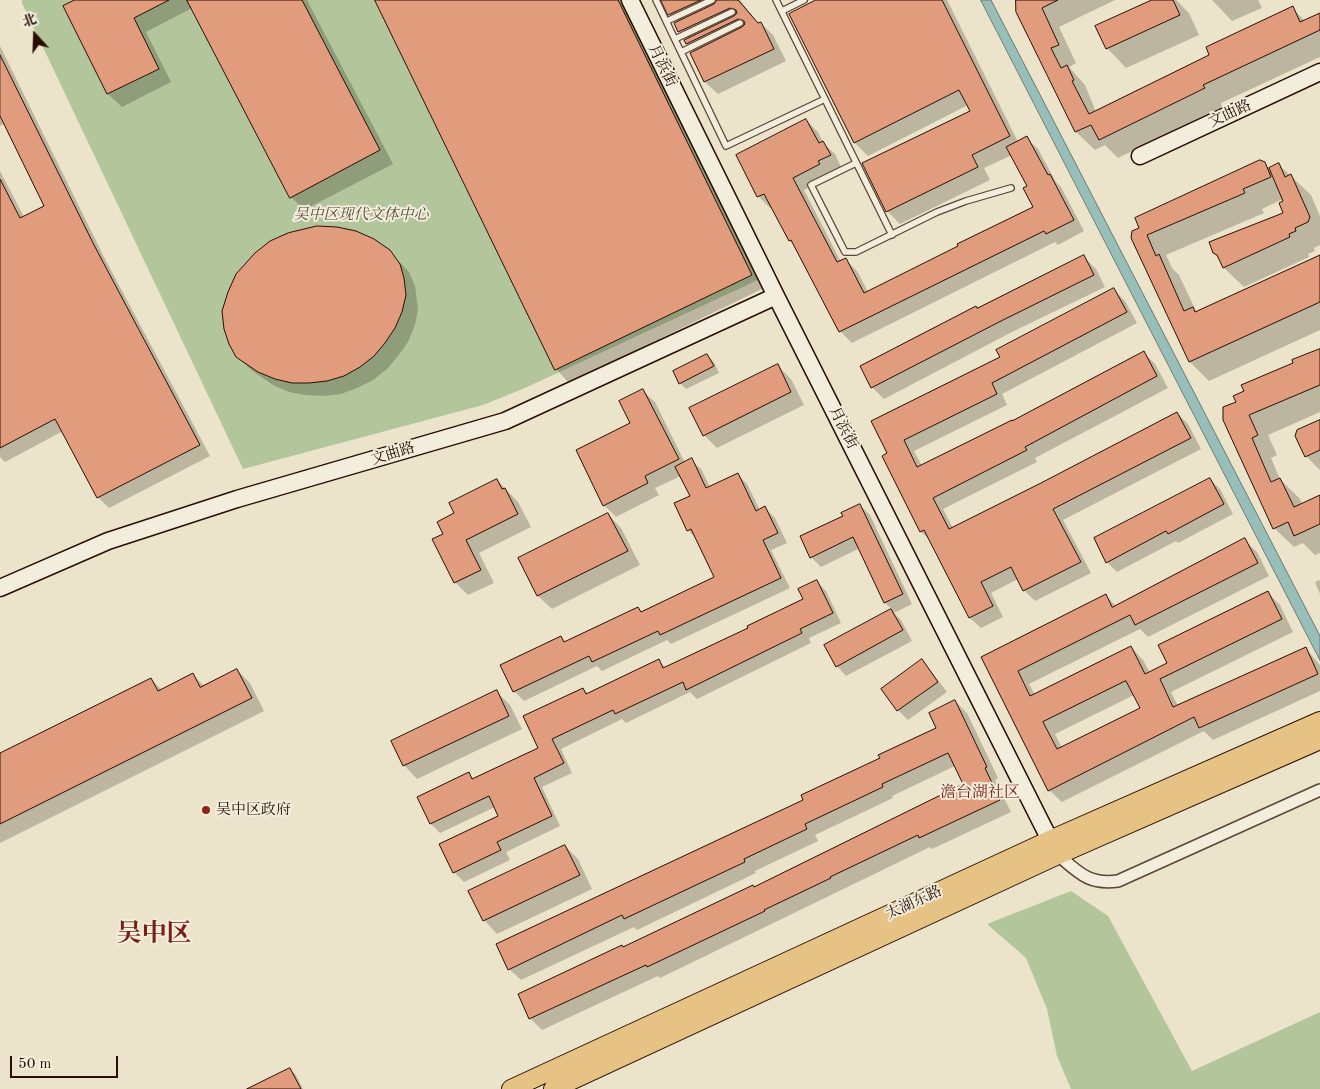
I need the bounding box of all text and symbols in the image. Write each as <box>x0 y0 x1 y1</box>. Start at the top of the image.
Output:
north arrow <box>10 10 60 60</box>
text: 北 <box>21 12 39 30</box>
street label: 月浜街 <box>644 42 680 90</box>
street label: 文曲路 <box>1206 96 1254 132</box>
park label: 吴中区现代文体中心 <box>294 206 428 224</box>
street label: 月浜街 <box>825 404 861 452</box>
street label: 文曲路 <box>369 439 417 469</box>
district label: 澹台湖社区 <box>940 783 1020 803</box>
place label: 吴中区政府 <box>216 801 291 819</box>
marker: 吴中区政府 <box>200 804 212 816</box>
street label: 太湖东路 <box>883 882 945 924</box>
district label: 吴中区 <box>117 919 191 949</box>
scale bar <box>12 1046 120 1078</box>
text: 50 m <box>18 1057 52 1072</box>

